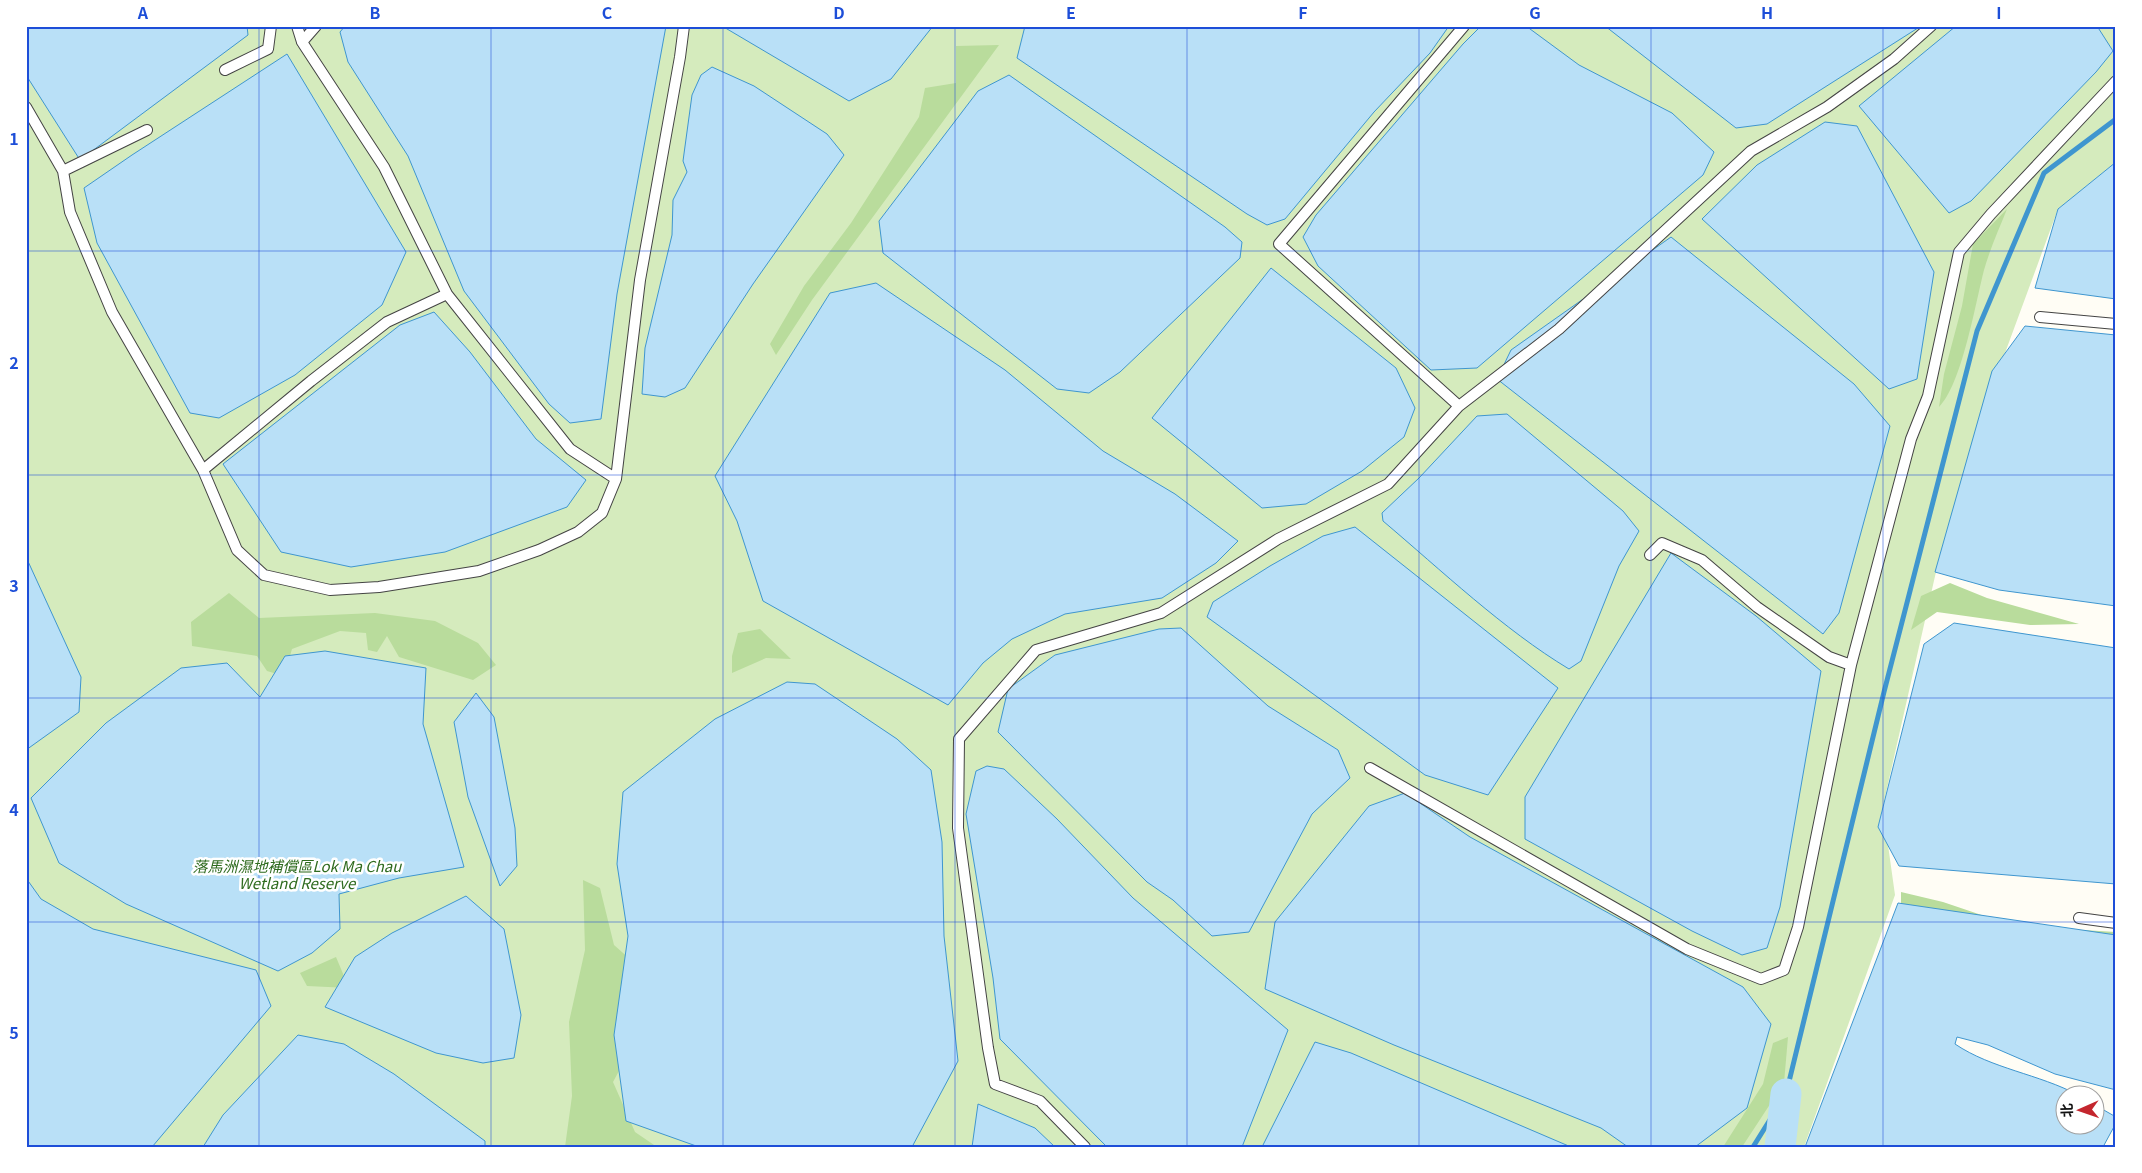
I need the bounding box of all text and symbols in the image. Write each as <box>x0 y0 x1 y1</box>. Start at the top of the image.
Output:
text: A <box>137 0 149 24</box>
text: B <box>370 0 381 24</box>
text: C <box>602 0 613 24</box>
text: D <box>833 0 845 24</box>
text: E <box>1066 0 1076 24</box>
text: F <box>1298 0 1308 24</box>
text: G <box>1529 0 1541 24</box>
text: H <box>1761 0 1773 24</box>
text: I <box>1996 0 2002 24</box>
text: 1 <box>9 126 19 150</box>
text: 2 <box>9 350 19 374</box>
text: 3 <box>9 573 19 597</box>
text: 4 <box>9 797 19 821</box>
park label: 落馬洲濕地補償區Lok Ma Chau Wetland Reserve <box>193 855 402 893</box>
text: 5 <box>9 1020 19 1044</box>
north arrow <box>2054 1086 2104 1136</box>
text: 北 <box>2056 1103 2076 1118</box>

